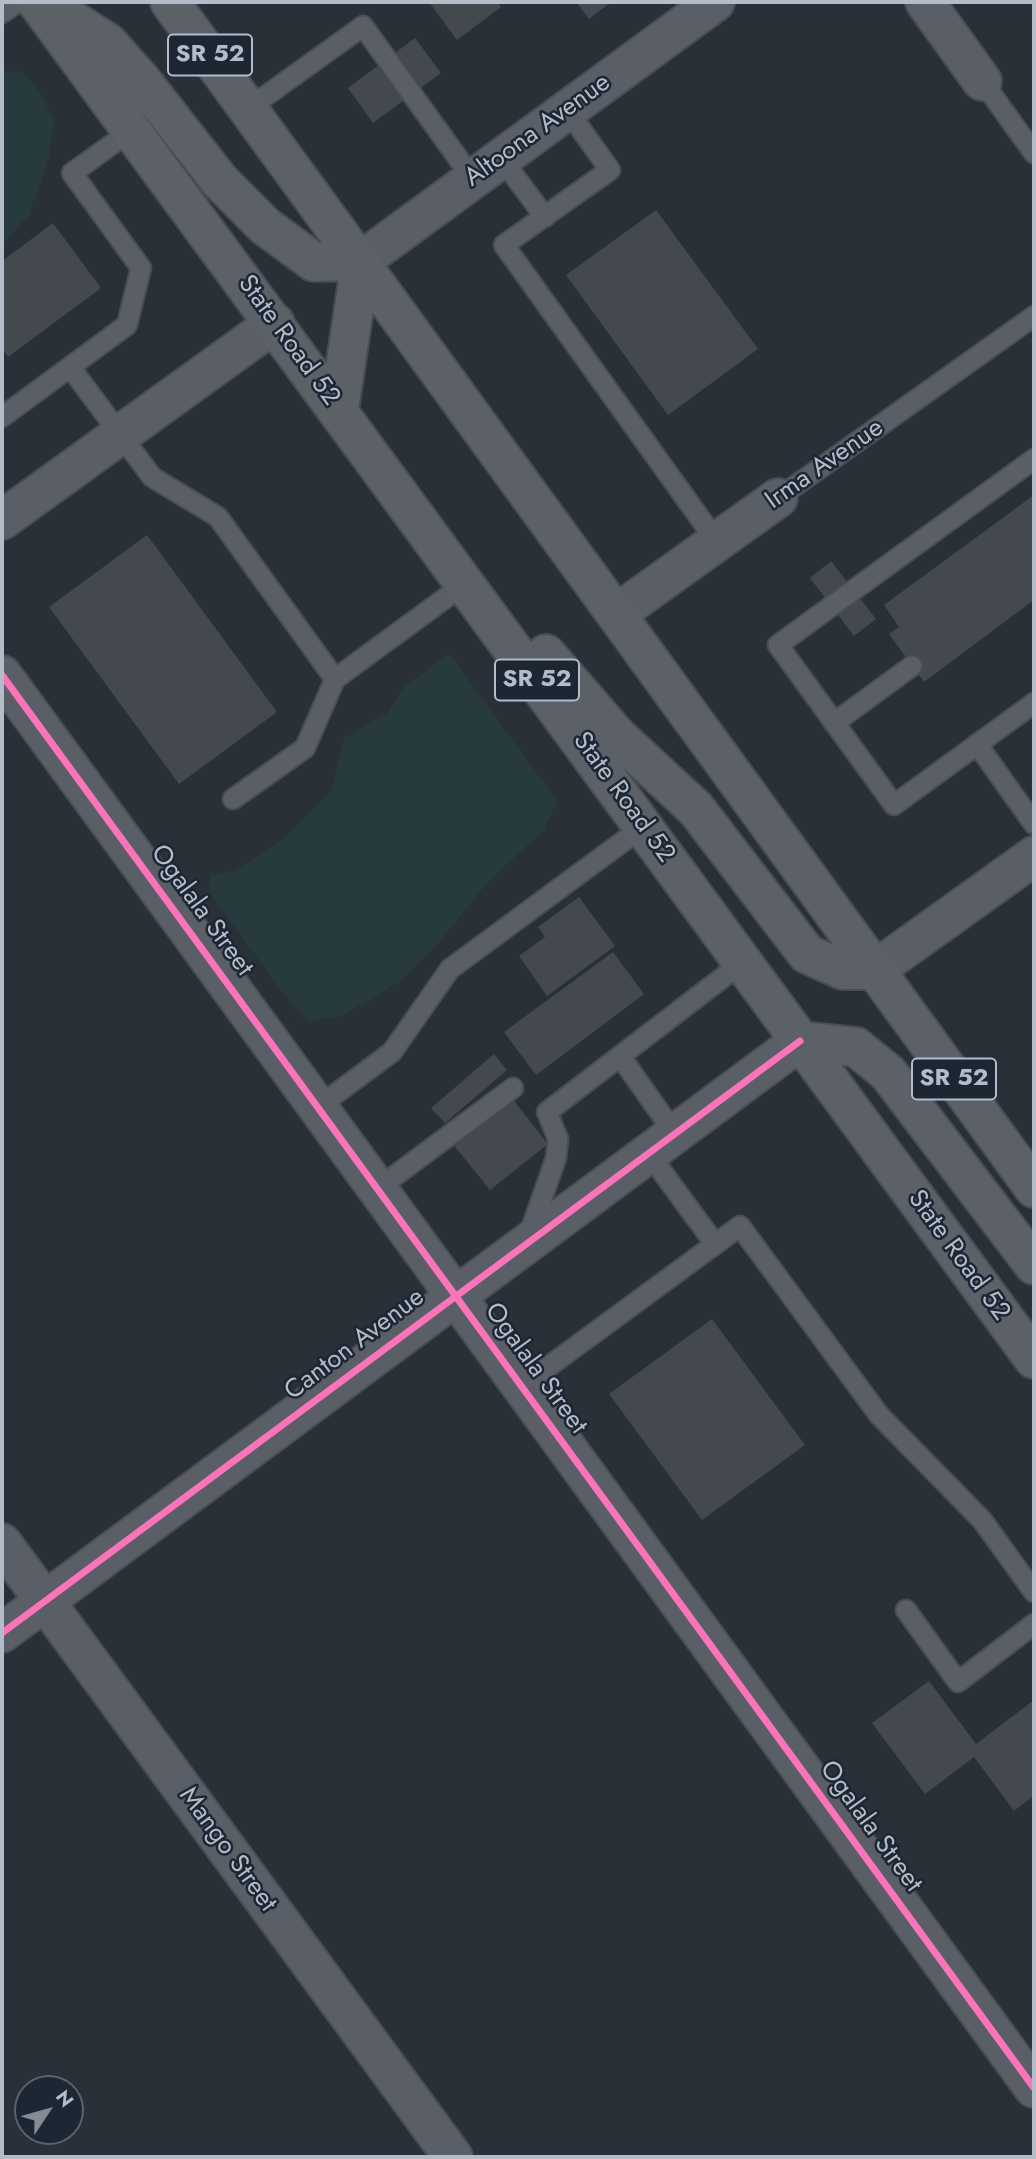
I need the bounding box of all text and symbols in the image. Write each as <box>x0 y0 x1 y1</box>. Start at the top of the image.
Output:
road number: SR 52 <box>168 34 252 76</box>
street label: Altoona Avenue <box>459 68 617 194</box>
street label: State Road 52 <box>230 270 346 412</box>
street label: Irma Avenue <box>760 413 890 517</box>
road number: SR 52 <box>495 660 579 700</box>
street label: State Road 52 <box>565 727 681 869</box>
street label: Ogalala Street <box>143 839 259 983</box>
road number: SR 52 <box>912 1058 996 1100</box>
street label: State Road 52 <box>900 1185 1016 1327</box>
street label: Canton Avenue <box>279 1282 431 1408</box>
street label: Ogalala Street <box>477 1297 593 1441</box>
street label: Ogalala Street <box>812 1755 928 1899</box>
street label: Mango Street <box>171 1782 283 1918</box>
north arrow <box>14 2075 84 2145</box>
text: N <box>49 2084 80 2113</box>

